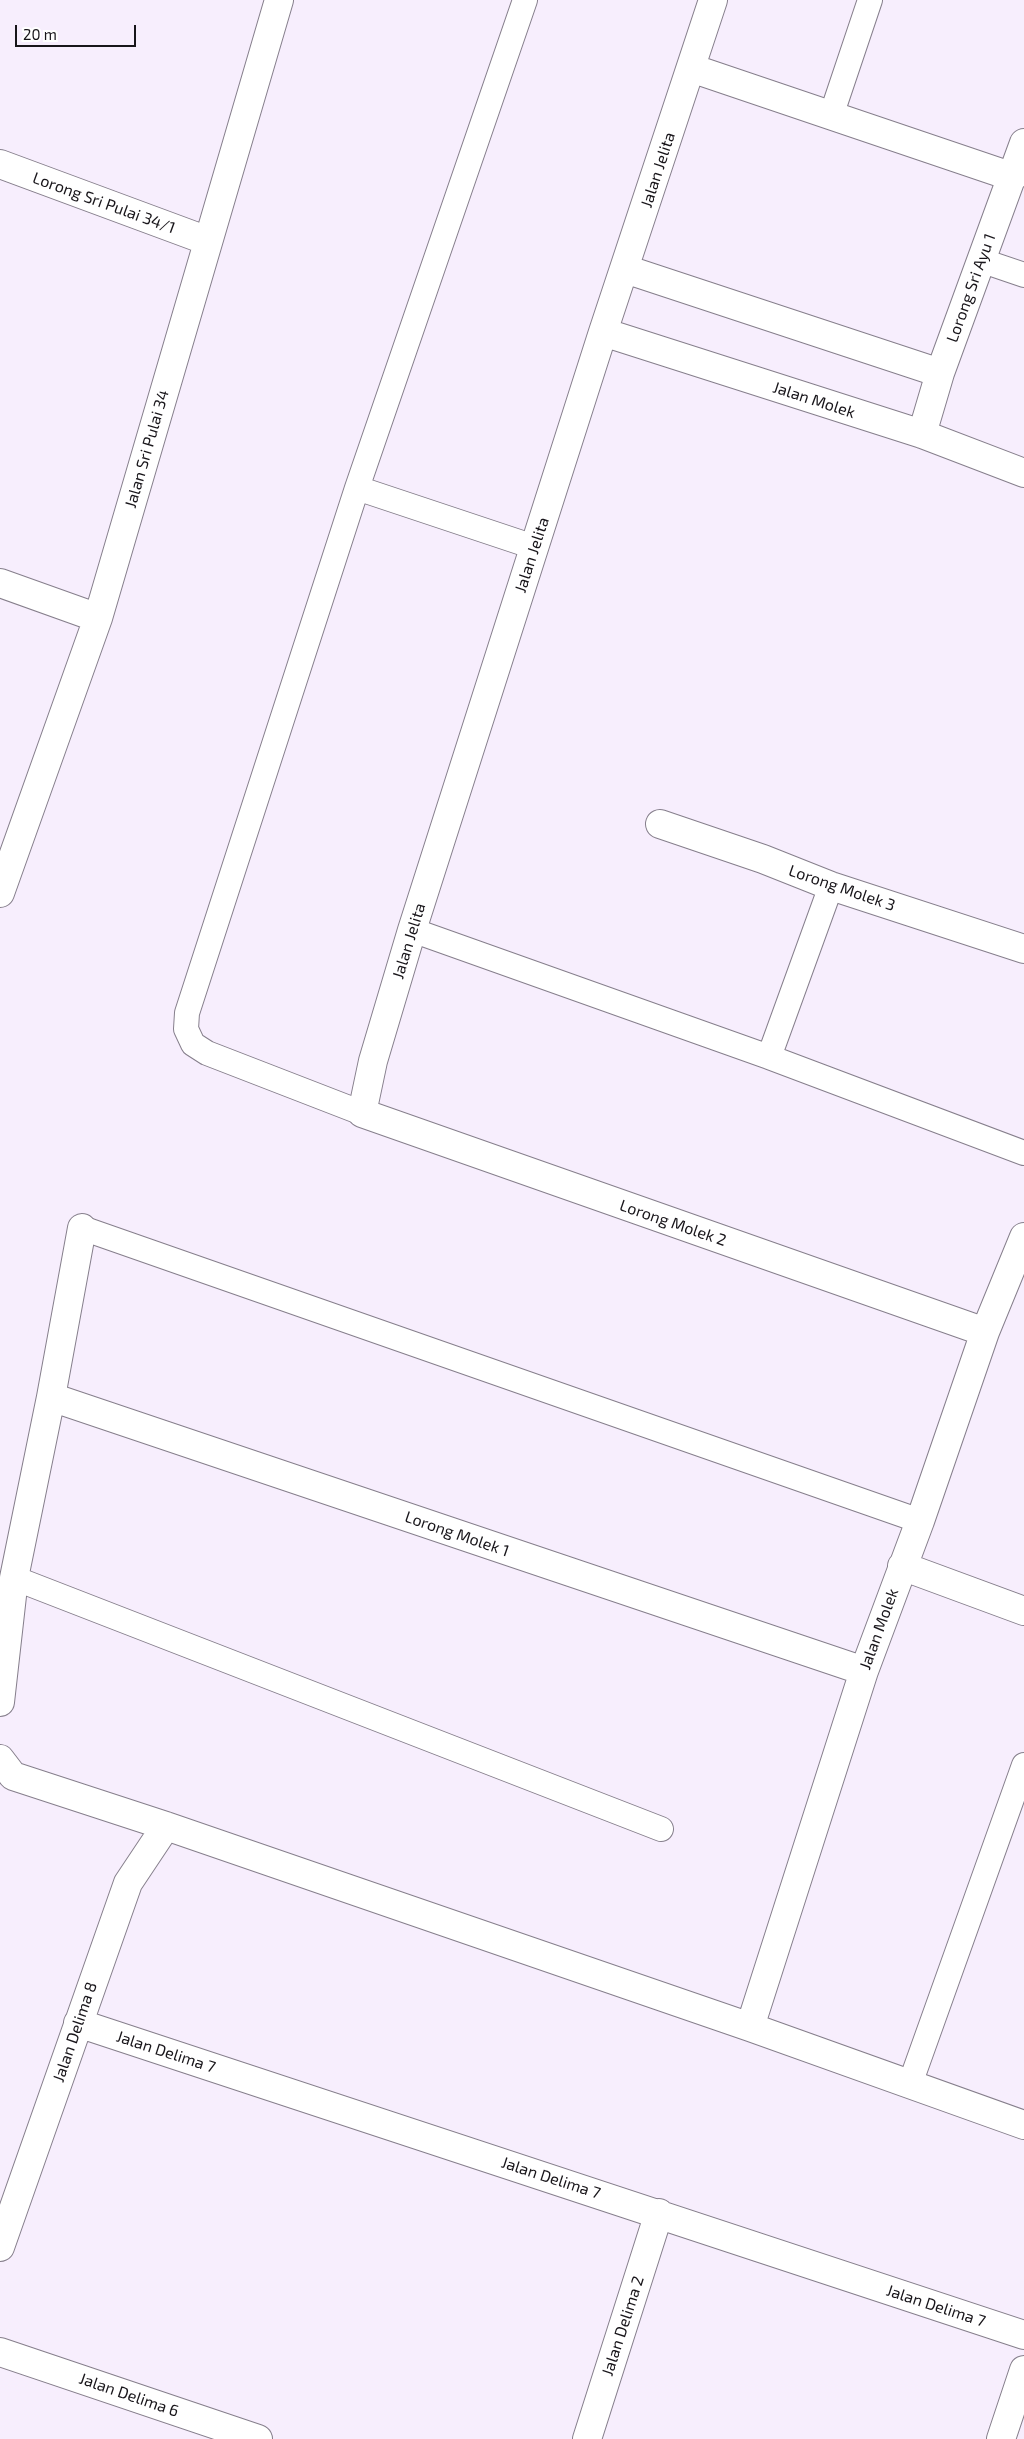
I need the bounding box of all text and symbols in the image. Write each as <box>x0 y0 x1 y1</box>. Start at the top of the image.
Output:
scale bar <box>18 15 139 47</box>
text: 20 m <box>23 25 57 43</box>
street label: Jalan Jelita <box>637 130 679 210</box>
street label: Lorong Sri Pulai 34/1 <box>30 168 178 238</box>
street label: Lorong Sri Ayu 1 <box>942 231 1000 345</box>
street label: Jalan Molek <box>771 378 857 422</box>
street label: Jalan Sri Pulai 34 <box>121 388 173 510</box>
street label: Jalan Jelita <box>511 515 553 595</box>
street label: Lorong Molek 3 <box>786 861 898 915</box>
street label: Jalan Jelita <box>388 901 430 981</box>
street label: Lorong Molek 2 <box>617 1196 729 1250</box>
street label: Lorong Molek 1 <box>402 1507 512 1561</box>
street label: Jalan Molek <box>855 1586 903 1672</box>
street label: Jalan Delima 8 <box>49 1979 101 2085</box>
street label: Jalan Delima 7 <box>114 2027 218 2077</box>
street label: Jalan Delima 7 <box>499 2153 603 2203</box>
street label: Jalan Delima 2 <box>598 2274 648 2378</box>
street label: Jalan Delima 7 <box>884 2281 988 2331</box>
street label: Jalan Delima 6 <box>77 2369 181 2421</box>

